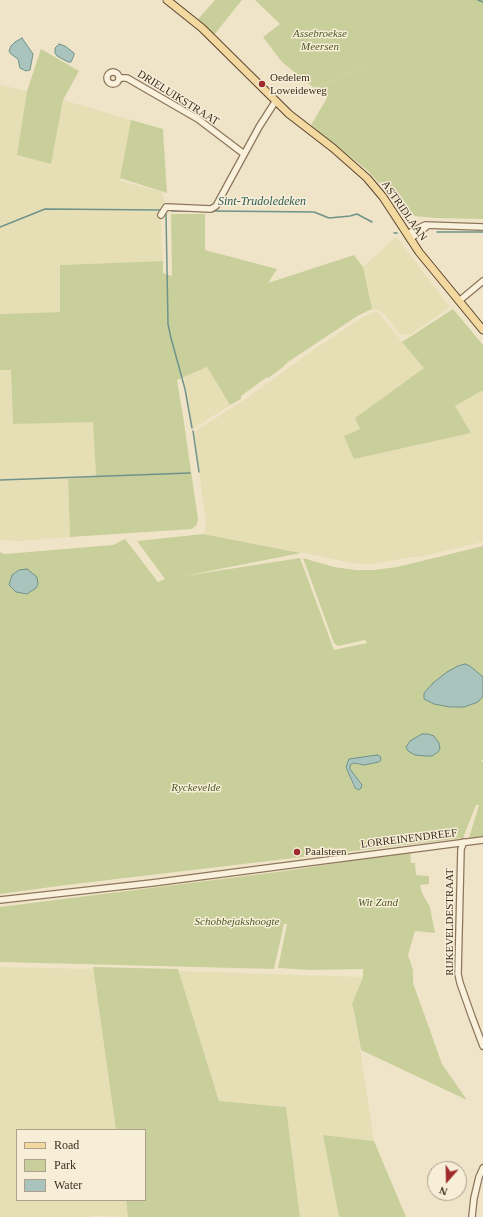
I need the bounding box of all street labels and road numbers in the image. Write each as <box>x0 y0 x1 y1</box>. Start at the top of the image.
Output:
street label: DRIELUIKSTRAAT <box>135 68 221 128</box>
street label: ASTRIDLAAN <box>378 178 430 244</box>
street label: LORREINENDREEF <box>360 827 458 851</box>
street label: RIJKEVELDESTRAAT <box>443 868 457 976</box>

